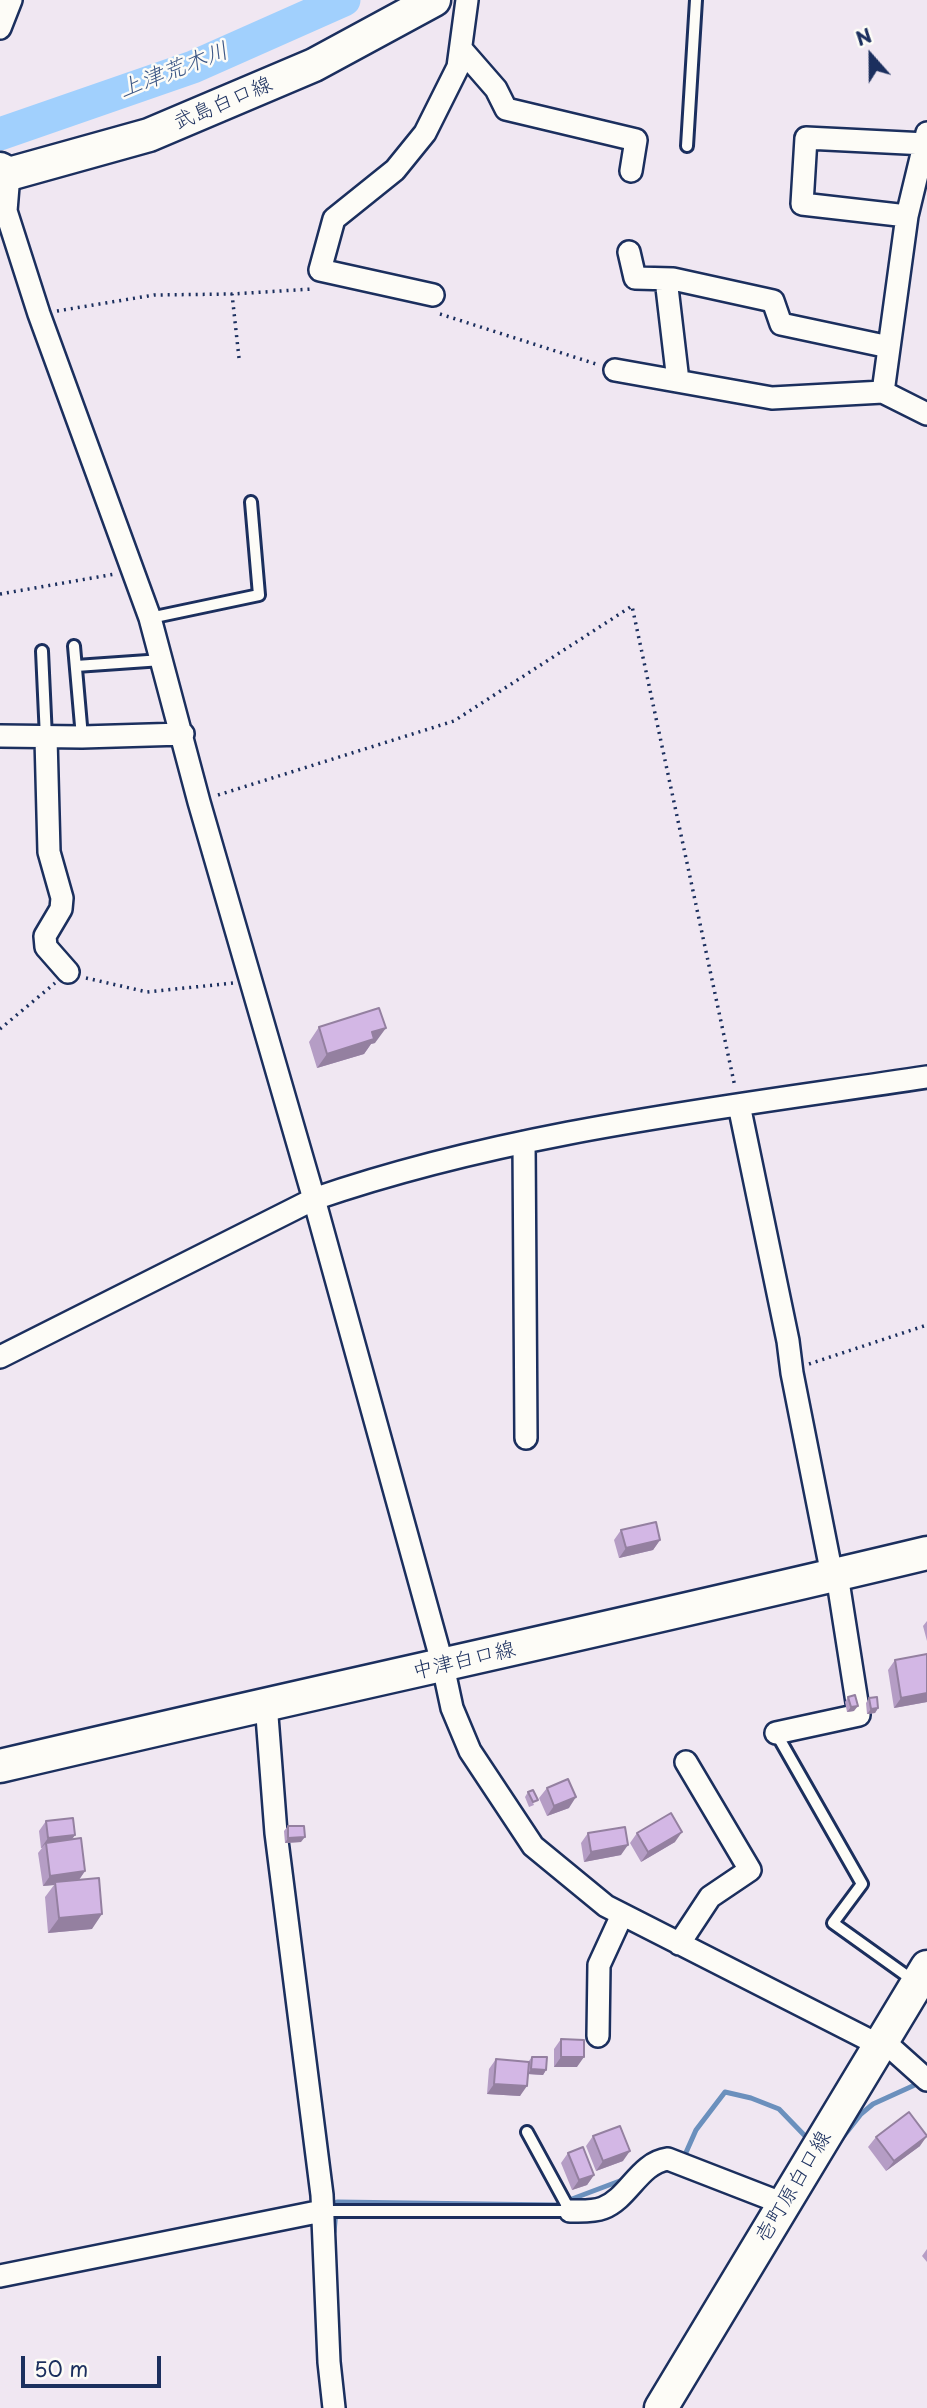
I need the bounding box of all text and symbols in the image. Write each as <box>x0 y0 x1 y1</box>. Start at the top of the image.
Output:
north arrow <box>836 21 906 91</box>
text: N <box>851 21 876 52</box>
water label: 上津荒木川 <box>115 38 233 104</box>
street label: 武島白口線 <box>170 72 276 136</box>
street label: 中津白口線 <box>410 1637 518 1685</box>
street label: 壱町原白口線 <box>751 2127 837 2247</box>
scale bar <box>24 2342 164 2386</box>
text: 50 m <box>34 2352 88 2384</box>

